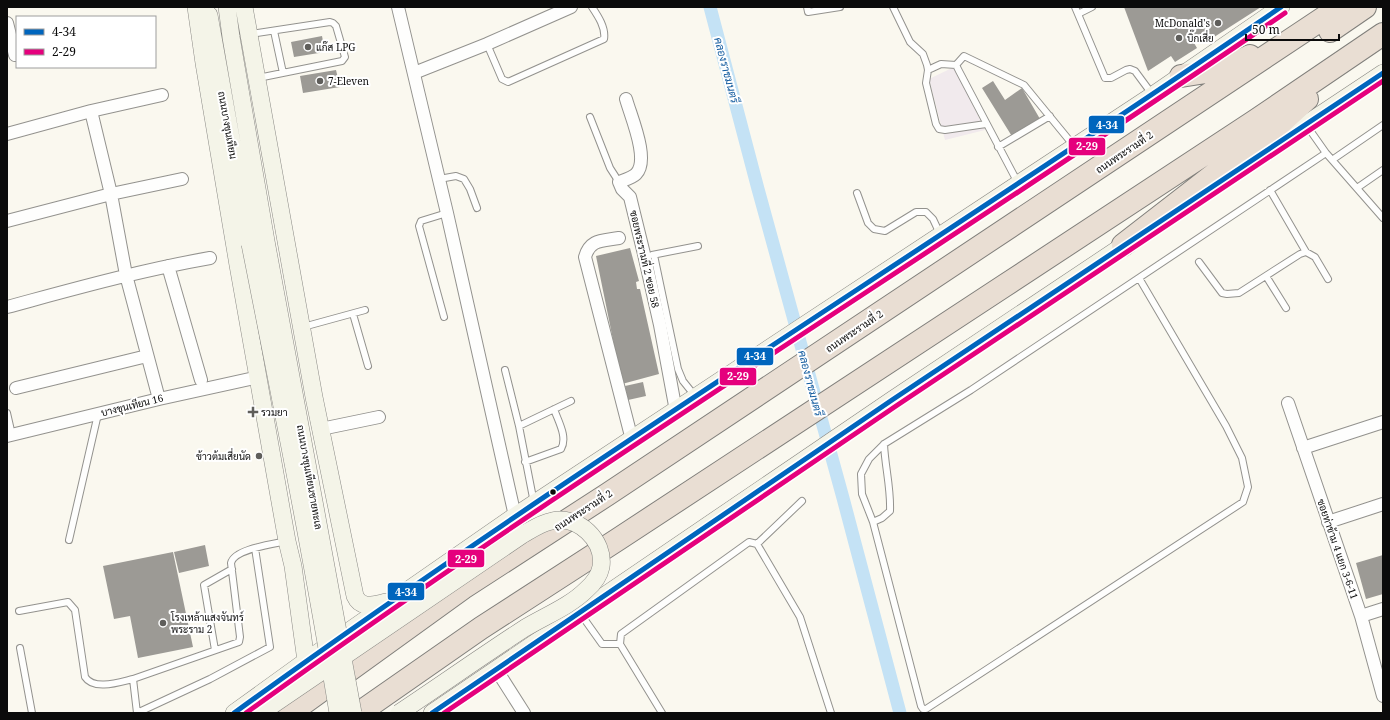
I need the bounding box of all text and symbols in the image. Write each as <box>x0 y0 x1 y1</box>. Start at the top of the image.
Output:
legend <box>16 16 156 68</box>
place label: McDonald's <box>1155 16 1210 30</box>
scale bar <box>1246 16 1339 42</box>
marker: McDonald's <box>1213 18 1223 28</box>
text: 50 m <box>1252 21 1280 38</box>
text: 4-34 <box>52 23 76 40</box>
place label: บิ๊กเสี่ย <box>1187 29 1214 45</box>
marker: บิ๊กเสี่ย <box>1174 33 1184 43</box>
water label: คลองราชมนตรี <box>711 35 743 106</box>
place label: แก๊ส LPG <box>316 40 355 54</box>
marker: แก๊ส LPG <box>303 42 313 52</box>
text: 2-29 <box>52 43 76 60</box>
place label: 7-Eleven <box>328 74 370 88</box>
marker: 7-Eleven <box>315 76 325 86</box>
street label: ถนนบางขุนเทียน <box>214 90 241 160</box>
line badge: 4-34 <box>1088 115 1125 134</box>
text: 4-34 <box>1096 117 1118 132</box>
street label: ถนนพระรามที่ 2 <box>1092 127 1155 176</box>
line badge: 2-29 <box>1068 137 1106 156</box>
text: 2-29 <box>1076 138 1098 153</box>
street label: ซอยพระรามที่ 2 ซอย 58 <box>627 209 664 310</box>
street label: ถนนพระรามที่ 2 <box>822 306 885 355</box>
line badge: 4-34 <box>736 347 774 366</box>
text: 4-34 <box>744 348 766 363</box>
water label: คลองราชมนตรี <box>795 348 827 419</box>
line badge: 2-29 <box>719 367 757 386</box>
text: 2-29 <box>727 368 749 383</box>
street label: บางขุนเทียน 16 <box>99 390 165 420</box>
place label: รวมยา <box>261 405 288 419</box>
marker: รวมยา <box>248 407 258 417</box>
street label: ถนนบางขุนเทียนชายทะเล <box>293 424 326 531</box>
place label: ข้าวต้มเสี่ยนัด <box>196 448 251 463</box>
marker: ข้าวต้มเสี่ยนัด <box>254 451 264 461</box>
street label: ถนนพระรามที่ 2 <box>551 485 615 534</box>
unlabelled marker <box>548 487 558 497</box>
street label: ซอยท่าข้าม 4 แยก 3-6-11 <box>1314 497 1362 601</box>
line badge: 2-29 <box>447 549 485 568</box>
text: 2-29 <box>455 551 477 566</box>
line badge: 4-34 <box>387 582 425 601</box>
text: 4-34 <box>395 584 417 599</box>
place label: โรงเหล้าแสงจันทร์ พระราม 2 <box>170 610 244 636</box>
marker: โรงเหล้าแสงจันทร์ พระราม 2 <box>158 618 168 628</box>

